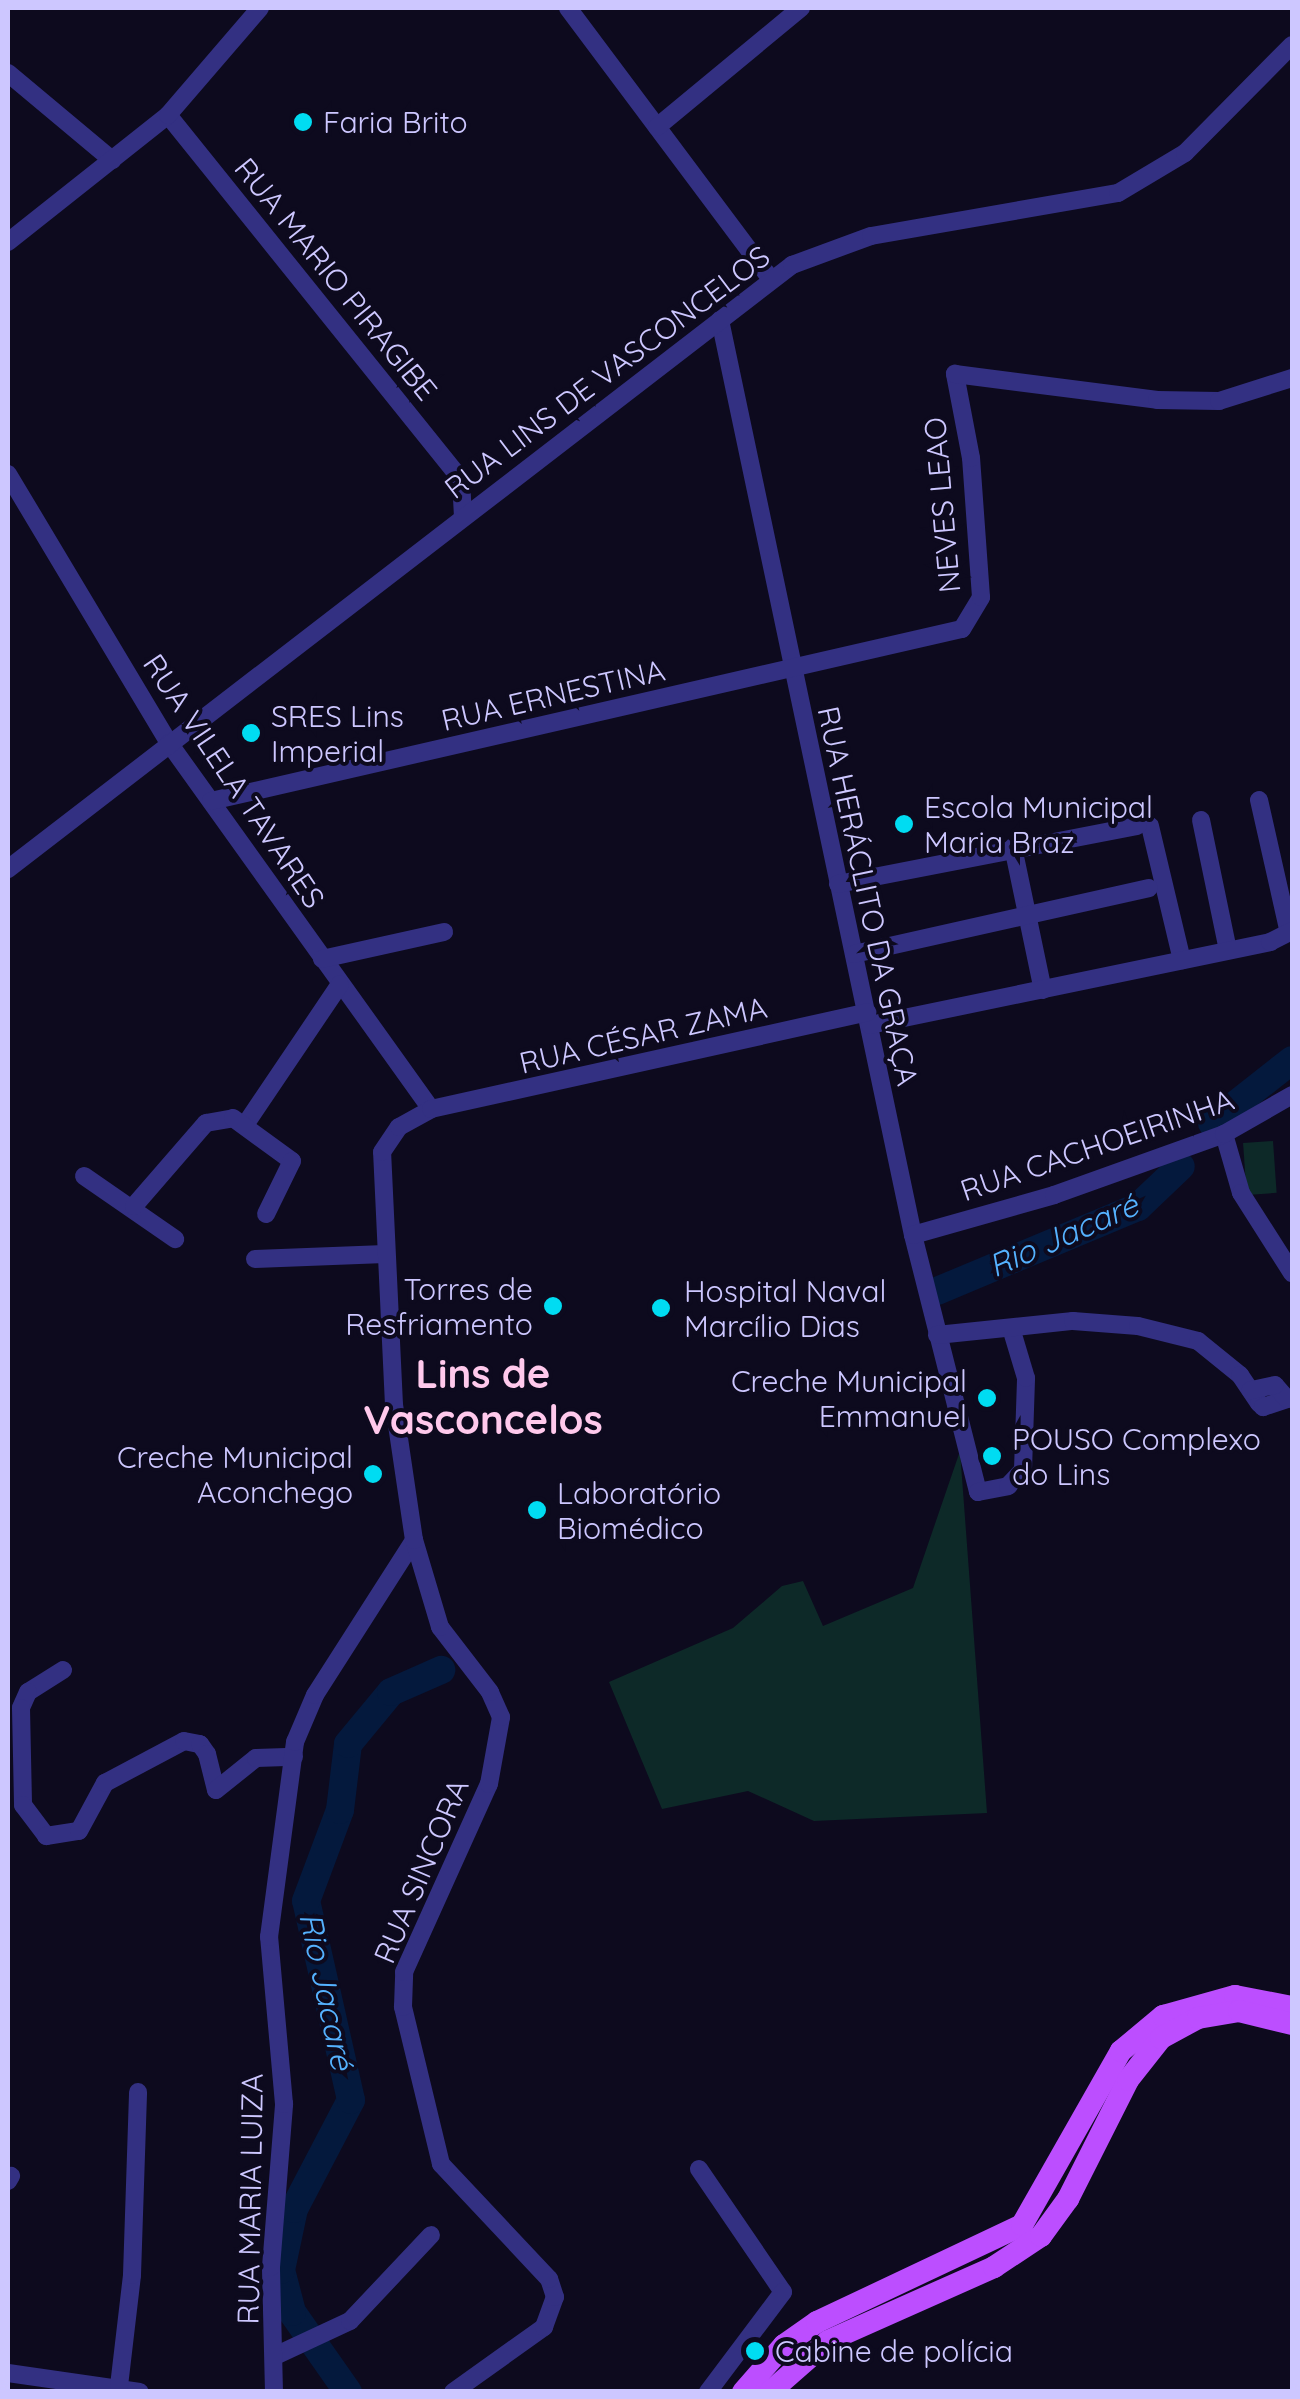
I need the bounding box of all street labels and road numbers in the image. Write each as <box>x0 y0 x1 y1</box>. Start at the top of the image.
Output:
street label: RUA MARIO PIRAGIBE <box>227 151 445 407</box>
street label: RUA LINS DE VASCONCELOS <box>437 238 777 506</box>
street label: NEVES LEAO <box>916 416 968 594</box>
street label: RUA VILELA TAVARES <box>136 647 332 915</box>
street label: RUA ERNESTINA <box>438 652 668 738</box>
street label: RUA HERÁCLITO DA GRAÇA <box>810 703 926 1089</box>
street label: RUA CÉSAR ZAMA <box>516 989 770 1081</box>
street label: RUA CACHOEIRINHA <box>956 1081 1238 1209</box>
street label: RUA SINCORA <box>366 1773 476 1969</box>
street label: RUA MARIA LUIZA <box>230 2073 270 2325</box>

